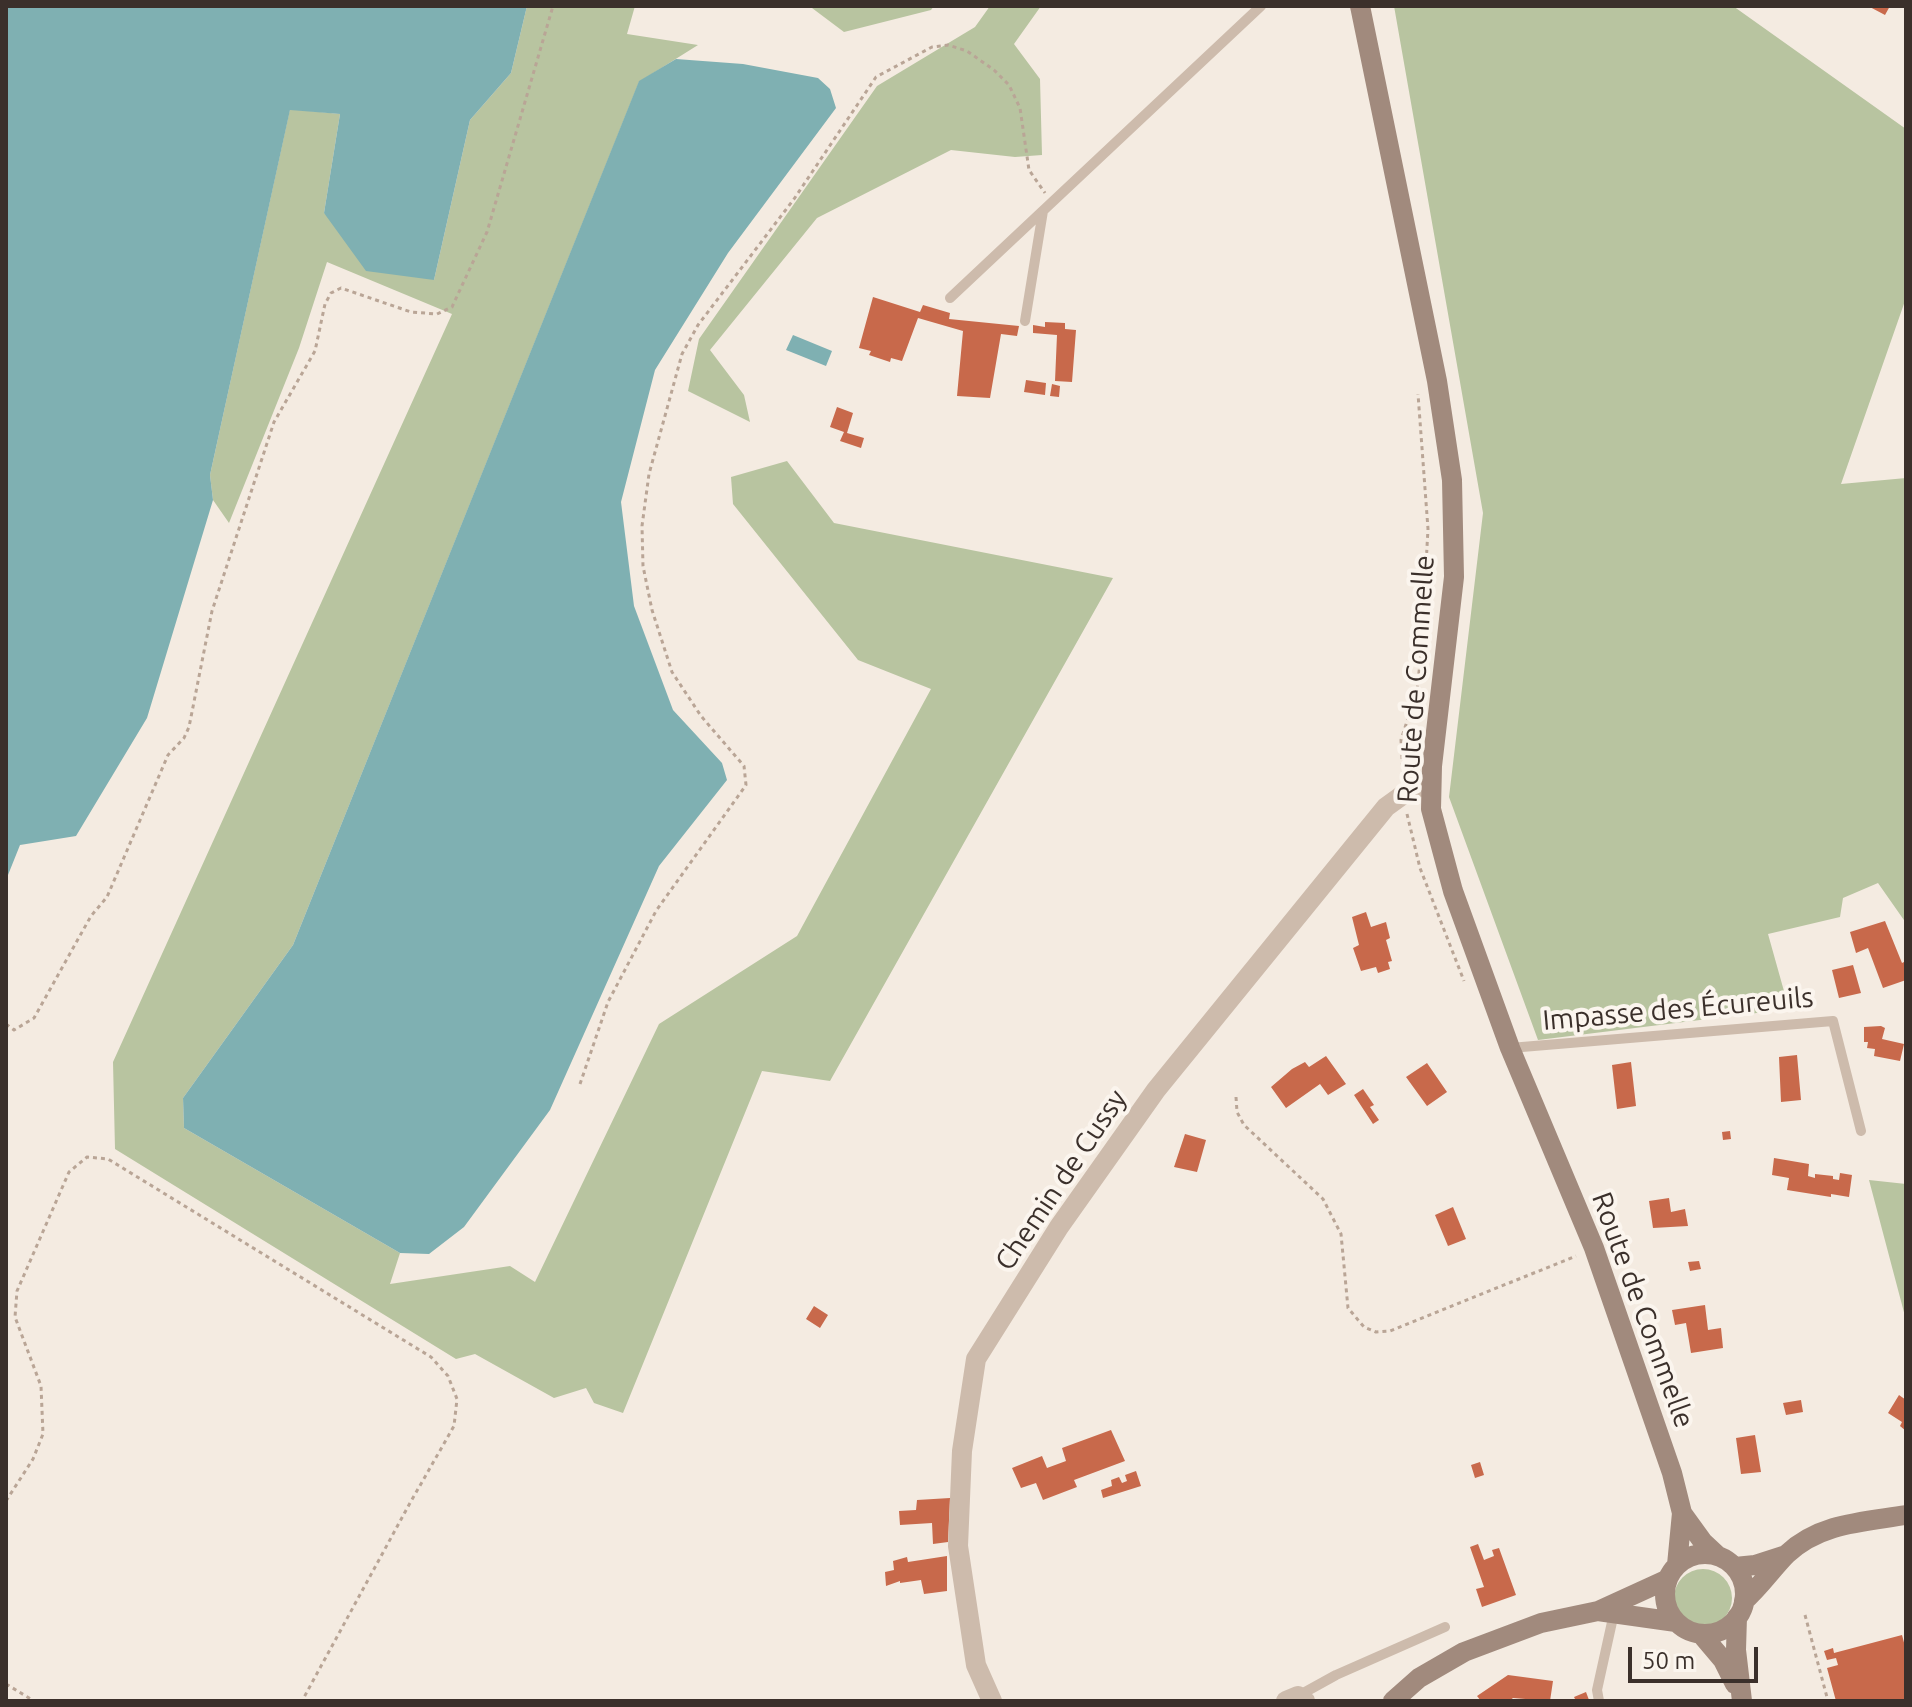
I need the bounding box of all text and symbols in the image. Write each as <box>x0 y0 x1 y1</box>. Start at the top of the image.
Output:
street label: Route de Commelle <box>1391 554 1441 804</box>
street label: Impasse des Écureuils <box>1541 980 1815 1038</box>
street label: Chemin de Cussy <box>988 1083 1134 1277</box>
street label: Route de Commelle <box>1585 1188 1701 1432</box>
scale bar <box>1632 1631 1762 1681</box>
text: 50 m <box>1642 1647 1695 1674</box>

